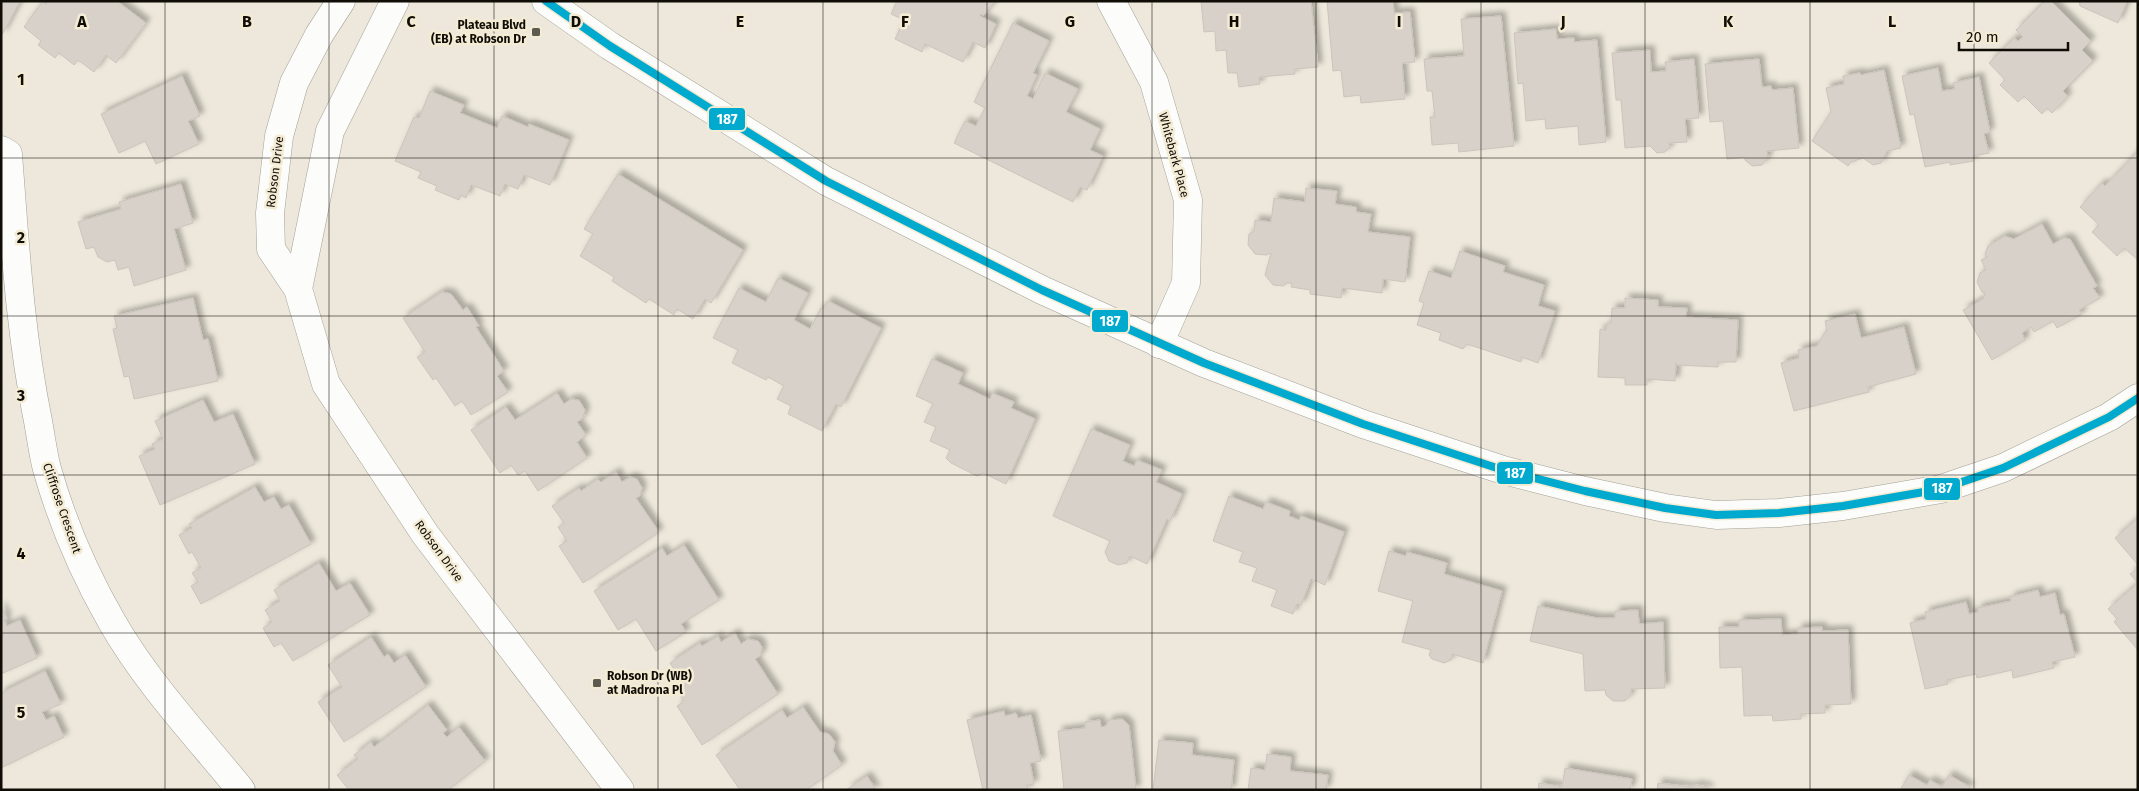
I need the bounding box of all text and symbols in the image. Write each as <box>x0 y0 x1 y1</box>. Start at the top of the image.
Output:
text: A <box>76 12 87 31</box>
text: B <box>242 12 252 31</box>
text: C <box>406 12 416 31</box>
text: D <box>571 12 581 31</box>
text: E <box>736 12 744 31</box>
text: F <box>901 12 909 31</box>
text: G <box>1065 12 1075 31</box>
text: H <box>1229 12 1239 31</box>
text: I <box>1397 12 1401 31</box>
text: J <box>1559 12 1566 31</box>
text: K <box>1723 12 1734 31</box>
text: L <box>1888 12 1896 31</box>
place label: Plateau Blvd (EB) at Robson Dr <box>431 18 526 46</box>
scale bar <box>1959 20 2068 52</box>
marker: Plateau Blvd (EB) at Robson Dr <box>530 26 542 38</box>
text: 20 m <box>1966 28 1999 46</box>
text: 1 <box>17 70 25 89</box>
line badge: 187 <box>708 107 746 131</box>
text: 187 <box>717 111 738 128</box>
street label: Whitebark Place <box>1156 111 1192 199</box>
street label: Robson Drive <box>264 135 286 209</box>
text: 2 <box>17 228 25 247</box>
line badge: 187 <box>1091 309 1129 333</box>
text: 187 <box>1100 313 1121 330</box>
text: 3 <box>16 386 25 405</box>
street label: Cliffrose Crescent <box>40 461 84 556</box>
line badge: 187 <box>1496 461 1534 485</box>
text: 187 <box>1505 465 1526 482</box>
line badge: 187 <box>1923 477 1961 501</box>
text: 187 <box>1932 480 1953 497</box>
street label: Robson Drive <box>412 518 466 584</box>
text: 4 <box>16 544 26 563</box>
place label: Robson Dr (WB) at Madrona Pl <box>607 669 692 697</box>
marker: Robson Dr (WB) at Madrona Pl <box>591 677 603 689</box>
text: 5 <box>17 703 26 722</box>

